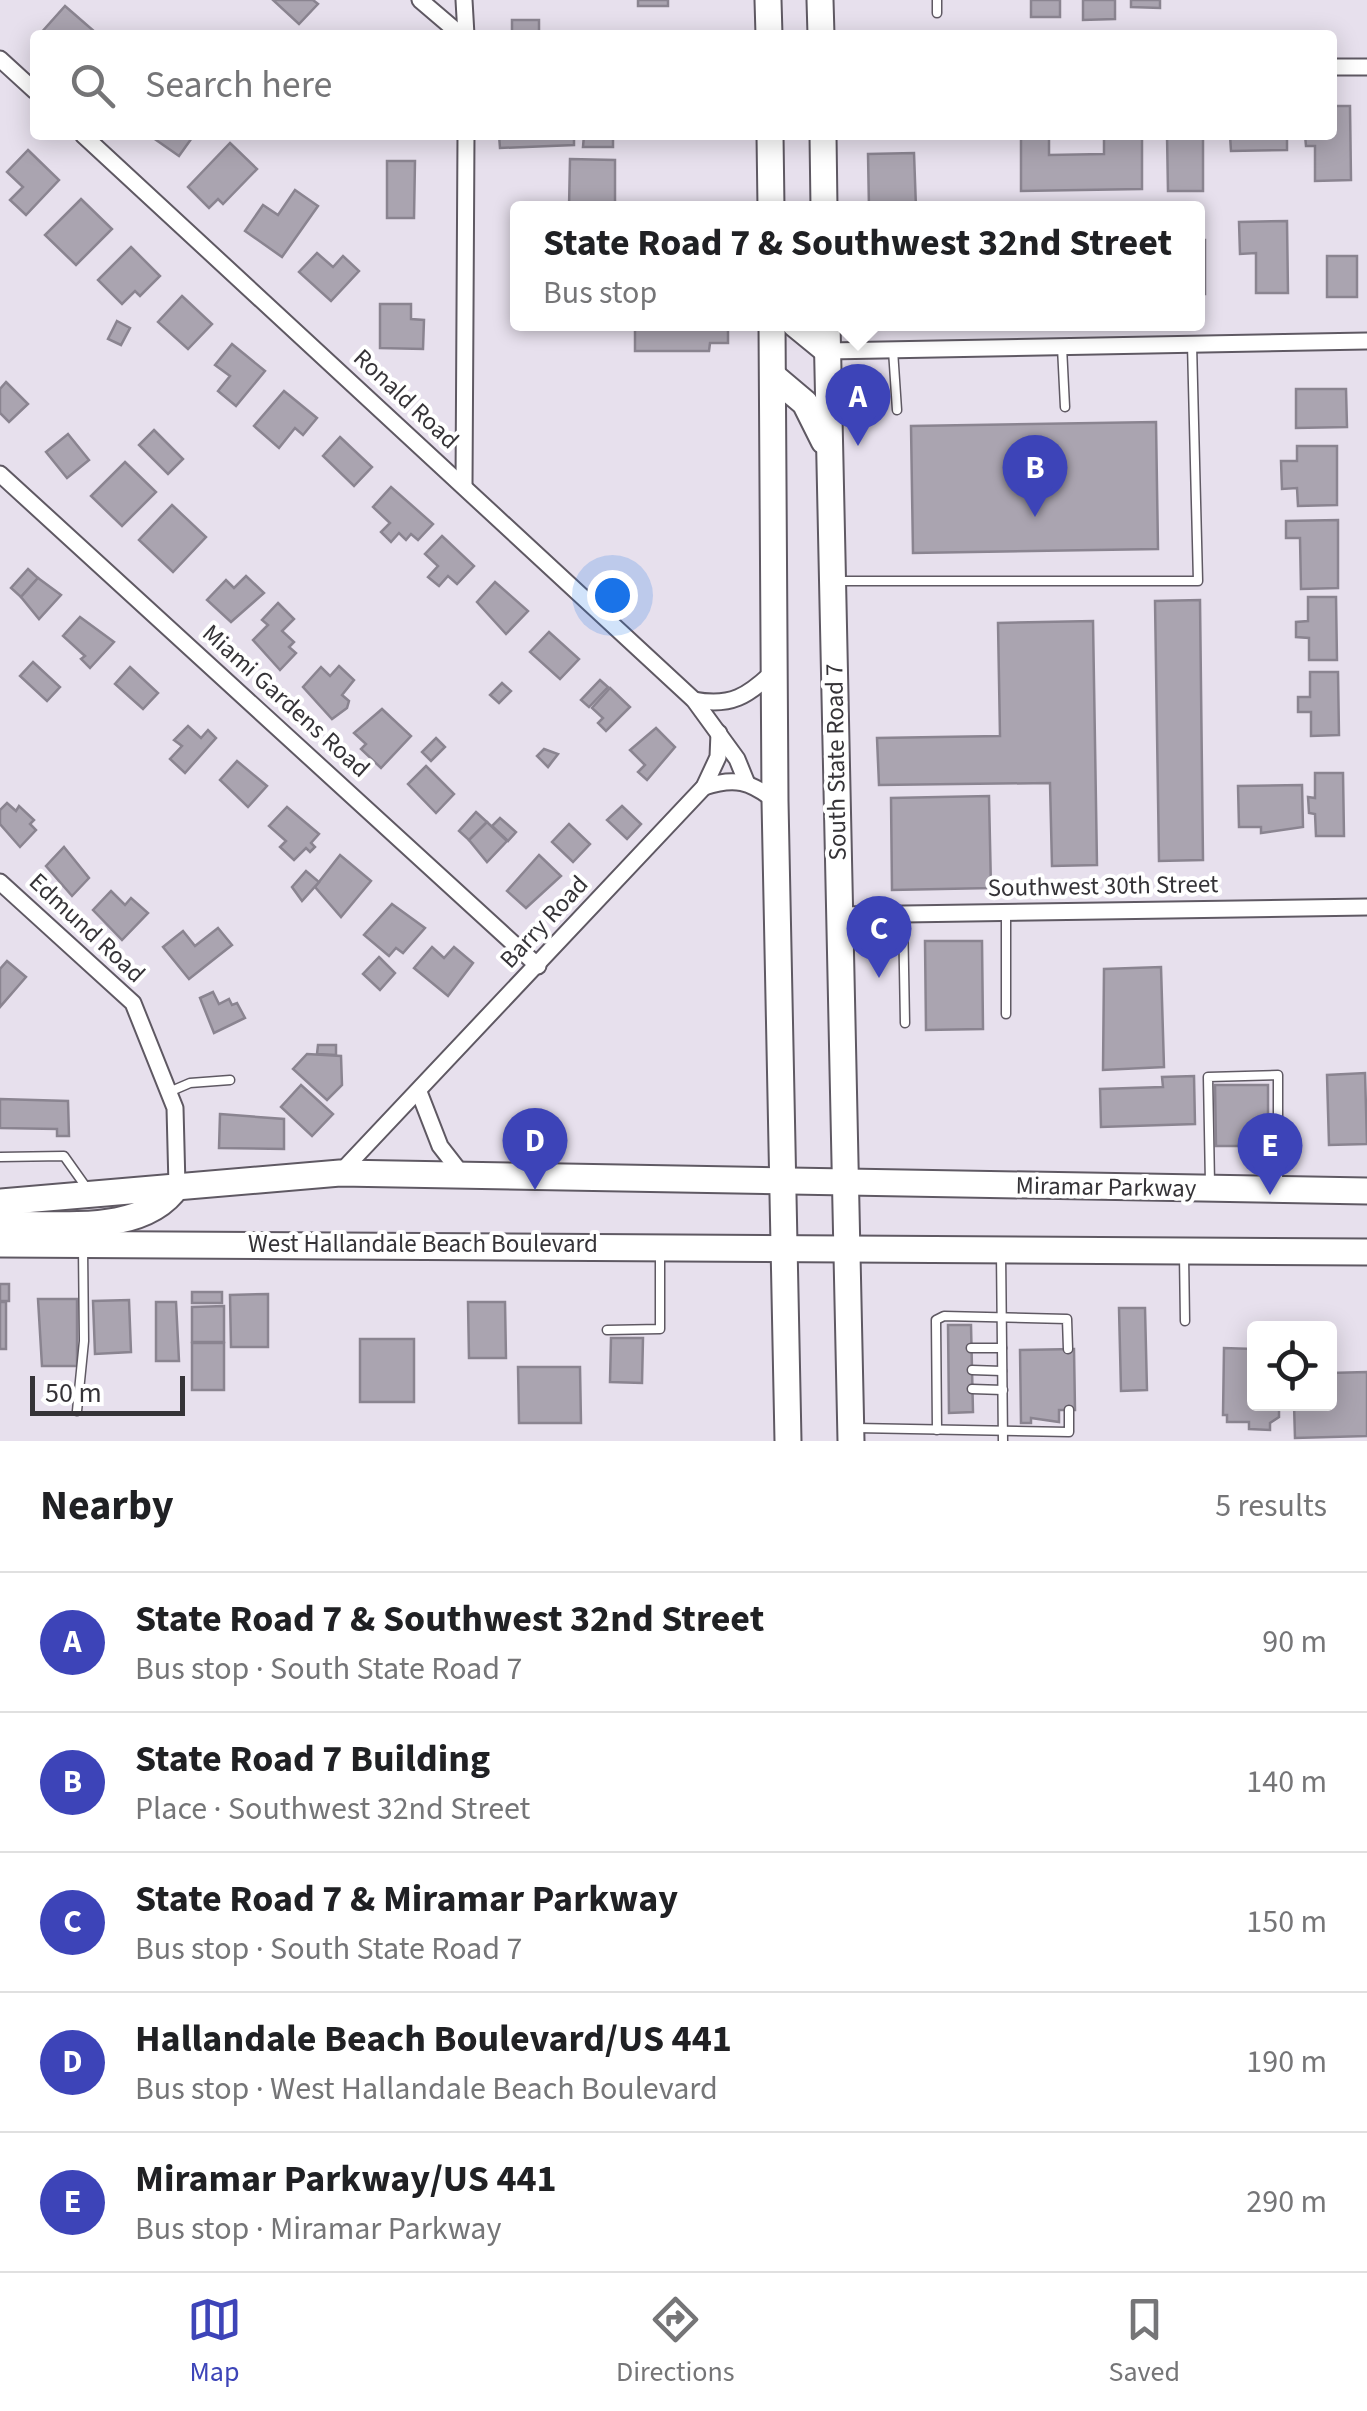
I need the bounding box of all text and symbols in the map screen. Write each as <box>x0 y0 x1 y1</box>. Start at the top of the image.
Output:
search box <box>30 30 1337 140</box>
icon: search <box>65 58 120 113</box>
text: Search here <box>145 58 332 112</box>
popup <box>510 201 1205 331</box>
text: State Road 7 & Southwest 32nd Street <box>543 216 1172 270</box>
text: Bus stop <box>543 270 657 316</box>
street label: Ronald Road <box>345 341 467 457</box>
pin: A <box>826 364 890 446</box>
pin: B <box>1002 434 1068 517</box>
your location <box>587 570 638 621</box>
street label: Miami Gardens Road <box>194 616 378 786</box>
street label: South State Road 7 <box>816 663 856 861</box>
street label: Edmund Road <box>21 865 153 991</box>
street label: Southwest 30th Street <box>987 866 1219 906</box>
street label: Barry Road <box>491 867 597 977</box>
pin: C <box>846 896 912 978</box>
pin: D <box>502 1108 568 1190</box>
pin: E <box>1238 1112 1302 1195</box>
street label: Miramar Parkway <box>1015 1167 1197 1207</box>
street label: West Hallandale Beach Boulevard <box>248 1226 598 1262</box>
map controls <box>1247 1321 1337 1411</box>
button: locate <box>1247 1321 1337 1411</box>
scale bar <box>30 1371 185 1416</box>
text: 50 m <box>45 1373 102 1413</box>
text: Nearby <box>40 1476 174 1536</box>
text: 5 results <box>1215 1483 1327 1529</box>
text: State Road 7 & Southwest 32nd Street <box>135 1592 764 1646</box>
text: A <box>63 1619 82 1665</box>
text: 90 m <box>1262 1619 1327 1665</box>
text: Bus stop · South State Road 7 <box>135 1646 522 1692</box>
text: State Road 7 Building <box>135 1732 490 1786</box>
text: B <box>63 1759 82 1805</box>
text: 140 m <box>1246 1759 1327 1805</box>
text: Place · Southwest 32nd Street <box>135 1786 530 1832</box>
text: State Road 7 & Miramar Parkway <box>135 1872 678 1926</box>
text: C <box>63 1899 82 1945</box>
text: 150 m <box>1246 1899 1327 1945</box>
text: Bus stop · South State Road 7 <box>135 1926 522 1972</box>
text: Hallandale Beach Boulevard/US 441 <box>135 2012 732 2066</box>
text: D <box>62 2039 83 2085</box>
text: 190 m <box>1246 2039 1327 2085</box>
text: Bus stop · West Hallandale Beach Boulevard <box>135 2066 718 2112</box>
text: Miramar Parkway/US 441 <box>135 2152 557 2206</box>
text: E <box>64 2179 81 2225</box>
text: 290 m <box>1246 2179 1327 2225</box>
text: Bus stop · Miramar Parkway <box>135 2206 501 2252</box>
tab: Map <box>187 2292 242 2392</box>
tab: Directions <box>616 2292 735 2392</box>
tab: Saved <box>1109 2292 1180 2392</box>

